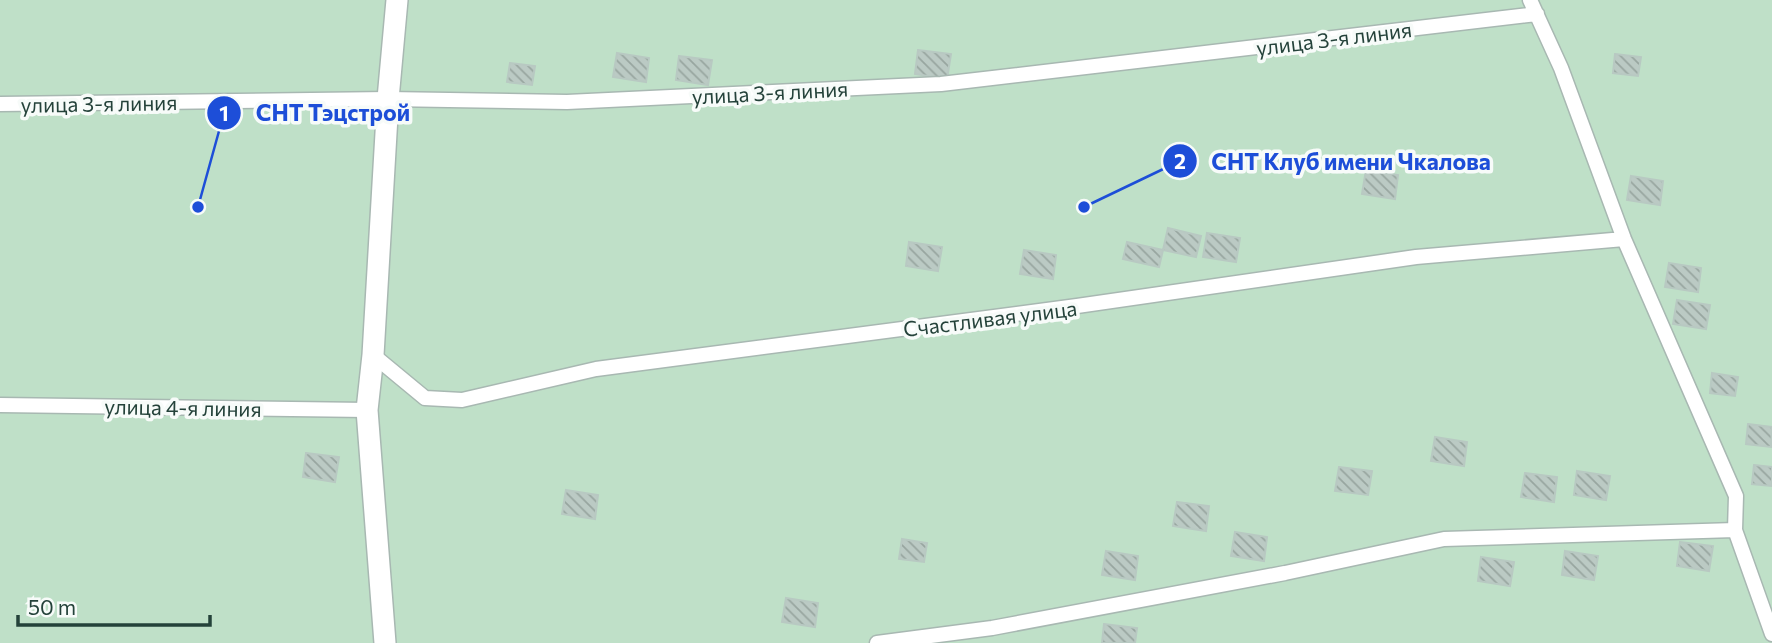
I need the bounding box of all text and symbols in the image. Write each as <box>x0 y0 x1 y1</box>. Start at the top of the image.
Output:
street label: улица 3-я линия <box>1255 16 1413 60</box>
street label: улица 3-я линия <box>691 75 849 109</box>
street label: улица 3-я линия <box>20 89 178 117</box>
callout: СНТ Тэцстрой <box>207 91 424 135</box>
text: СНТ Тэцстрой <box>256 98 410 126</box>
text: 1 <box>219 100 229 125</box>
callout: СНТ Клуб имени Чкалова <box>1163 139 1505 183</box>
text: СНТ Клуб имени Чкалова <box>1211 147 1491 175</box>
text: 2 <box>1174 148 1186 173</box>
street label: Счастливая улица <box>902 295 1078 341</box>
street label: улица 4-я линия <box>104 393 262 421</box>
scale bar <box>18 584 210 628</box>
text: 50 m <box>28 594 76 619</box>

